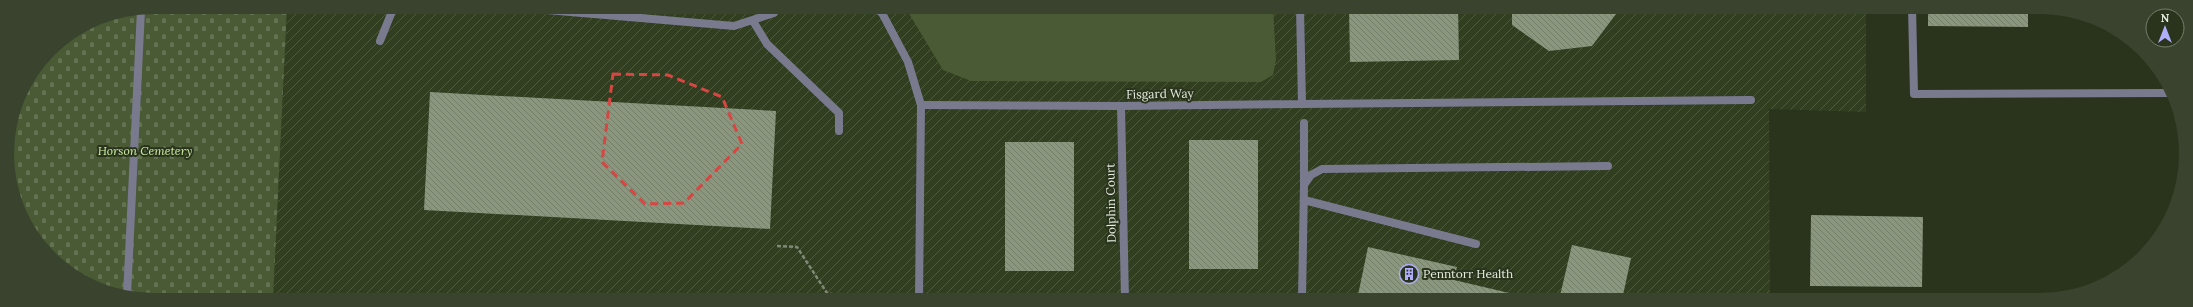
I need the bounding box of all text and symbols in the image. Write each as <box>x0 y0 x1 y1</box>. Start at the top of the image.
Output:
north arrow <box>2145 8 2185 48</box>
text: N <box>2161 11 2170 25</box>
street label: Fisgard Way <box>1126 85 1195 102</box>
park label: Horson Cemetery <box>98 143 192 158</box>
street label: Dolphin Court <box>1102 163 1119 243</box>
building icon: Penntorr Health <box>1398 263 1420 285</box>
place label: Penntorr Health <box>1423 266 1513 281</box>

